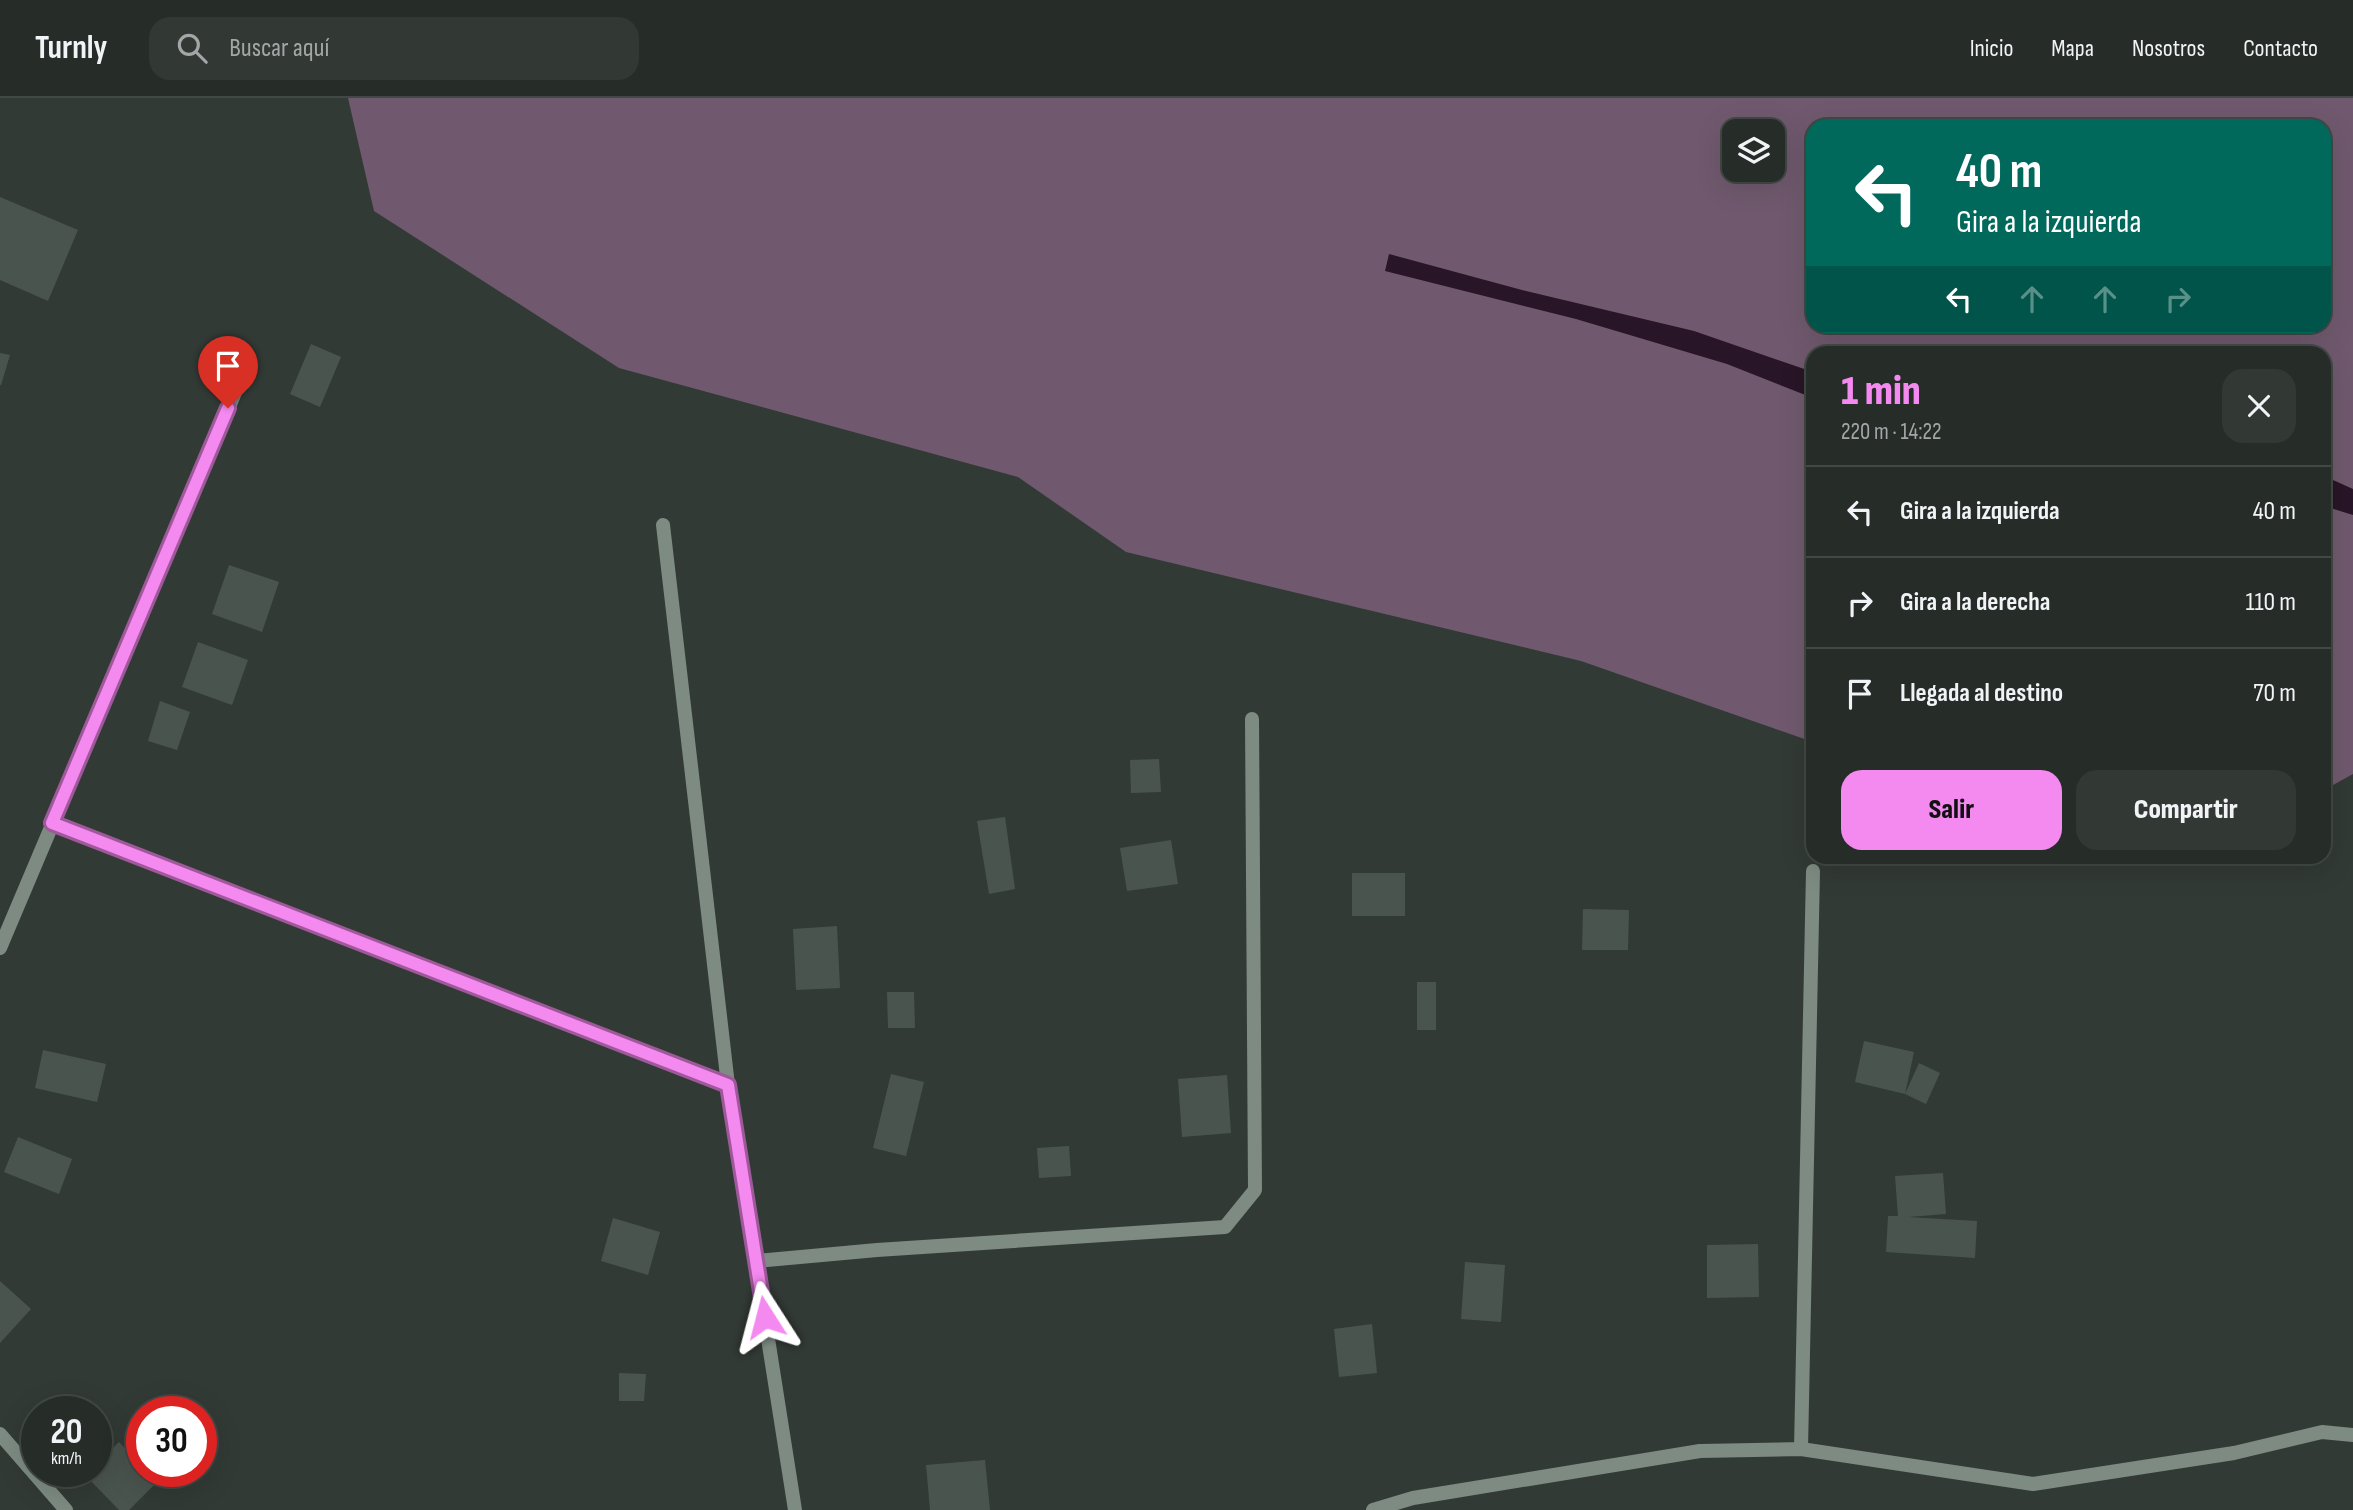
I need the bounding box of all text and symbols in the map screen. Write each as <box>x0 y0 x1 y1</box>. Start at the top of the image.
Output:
search box <box>149 17 639 80</box>
text: Turnly <box>35 28 107 68</box>
icon: search <box>173 29 211 67</box>
text: Buscar aquí <box>229 33 329 64</box>
text: Inicio <box>1970 34 2013 63</box>
text: Mapa <box>2051 34 2094 63</box>
text: Nosotros <box>2132 34 2205 63</box>
text: Contacto <box>2243 34 2318 63</box>
map controls <box>1722 119 1785 182</box>
button: layers <box>1722 119 1785 182</box>
text: 40 m <box>1956 143 2042 202</box>
icon: left <box>1841 147 1932 238</box>
text: Gira a la izquierda <box>1956 203 2142 242</box>
icon: left <box>1940 280 1978 318</box>
icon: ahead <box>2013 280 2051 318</box>
icon: ahead <box>2086 280 2124 318</box>
icon: right <box>2159 280 2197 318</box>
pin <box>198 336 258 408</box>
icon: arrive <box>209 347 247 385</box>
text: 1 min <box>1841 366 1921 417</box>
button: close <box>2222 369 2296 443</box>
text: 220 m · 14:22 <box>1841 418 1942 446</box>
icon: left <box>1841 493 1879 531</box>
text: Gira a la izquierda <box>1900 496 2060 527</box>
text: 40 m <box>2253 496 2296 527</box>
icon: right <box>1841 584 1879 622</box>
text: Gira a la derecha <box>1900 587 2050 618</box>
text: 110 m <box>2245 587 2296 618</box>
icon: arrive <box>1841 675 1879 713</box>
text: Llegada al destino <box>1900 678 2063 709</box>
text: 70 m <box>2253 678 2296 709</box>
button: Salir <box>1841 770 2062 850</box>
button: Compartir <box>2076 770 2296 850</box>
position arrow <box>728 1280 802 1354</box>
speed limit sign: 30 <box>126 1396 217 1487</box>
text: 20 <box>51 1411 83 1454</box>
text: km/h <box>51 1448 82 1469</box>

